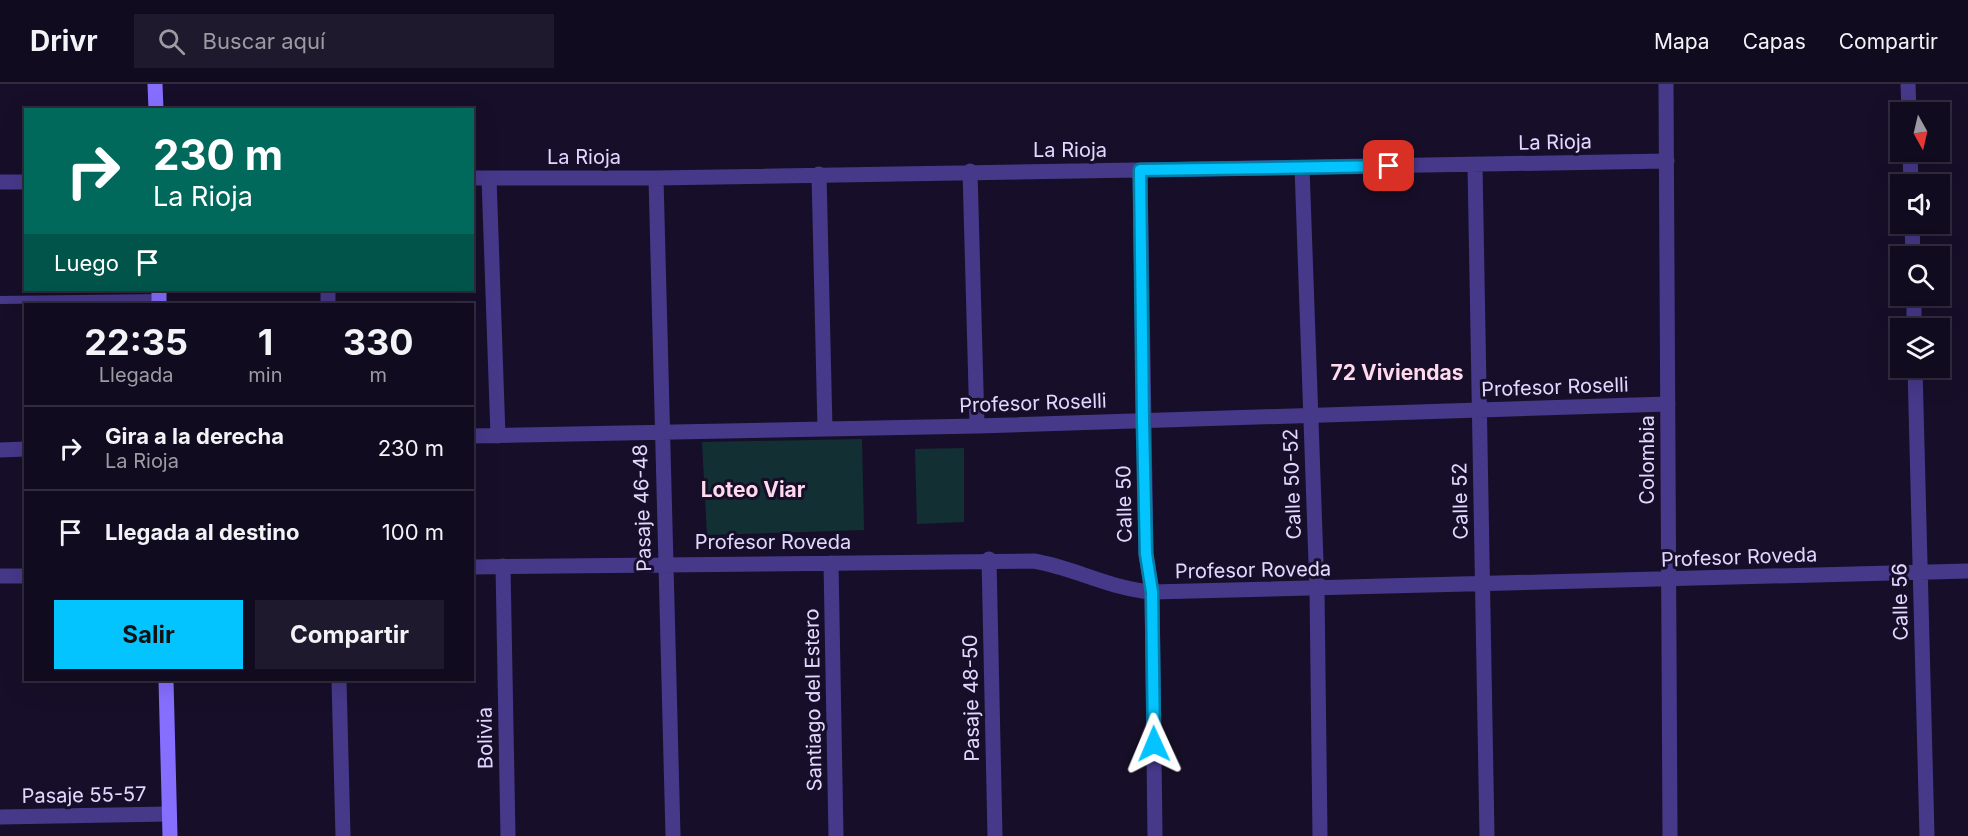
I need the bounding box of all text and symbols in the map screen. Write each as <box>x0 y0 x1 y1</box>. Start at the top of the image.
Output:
search box <box>134 14 554 68</box>
text: Drivr <box>30 24 98 58</box>
icon: search <box>155 25 188 58</box>
text: Buscar aquí <box>203 28 325 54</box>
text: Mapa <box>1654 29 1710 54</box>
text: Capas <box>1743 29 1806 54</box>
text: Compartir <box>1839 29 1938 54</box>
north arrow <box>1890 102 1950 162</box>
map controls <box>1890 102 1950 378</box>
text: 230 m <box>153 129 283 180</box>
street label: La Rioja <box>1518 129 1592 155</box>
icon: right <box>54 132 132 210</box>
street label: La Rioja <box>1033 138 1107 162</box>
pin <box>1363 140 1414 191</box>
street label: La Rioja <box>547 145 621 169</box>
icon: arrive <box>1372 149 1405 182</box>
button: sound <box>1890 174 1950 234</box>
text: La Rioja <box>153 180 253 213</box>
icon: arrive <box>131 246 164 279</box>
button: search <box>1890 246 1950 306</box>
text: Luego <box>54 250 119 276</box>
button: layers <box>1890 318 1950 378</box>
text: 22:35 <box>84 320 188 364</box>
text: 1 <box>258 320 273 364</box>
text: 330 <box>343 320 414 364</box>
district label: 72 Viviendas <box>1331 360 1463 385</box>
text: Llegada <box>99 363 174 387</box>
text: min <box>248 363 283 387</box>
text: m <box>369 363 387 387</box>
street label: Profesor Roselli <box>1481 372 1629 402</box>
street label: Profesor Roselli <box>959 388 1107 418</box>
street label: Colombia <box>1635 415 1659 505</box>
text: Gira a la derecha <box>105 423 284 449</box>
street label: Calle 50-52 <box>1278 428 1306 540</box>
icon: right <box>54 432 87 465</box>
text: 230 m <box>378 435 444 461</box>
street label: Pasaje 46-48 <box>628 444 656 572</box>
text: La Rioja <box>105 449 179 473</box>
street label: Calle 52 <box>1447 462 1473 540</box>
street label: Calle 50 <box>1111 465 1137 543</box>
district label: Loteo Viar <box>701 477 806 502</box>
icon: arrive <box>54 516 87 549</box>
text: Llegada al destino <box>105 519 299 545</box>
text: 100 m <box>382 519 444 545</box>
street label: Profesor Roveda <box>695 530 851 554</box>
street label: Profesor Roveda <box>1660 542 1818 572</box>
street label: Profesor Roveda <box>1175 557 1331 583</box>
street label: Calle 56 <box>1887 563 1913 641</box>
button: Salir <box>54 600 243 669</box>
button: Compartir <box>255 600 444 669</box>
street label: Santiago del Estero <box>799 609 827 791</box>
street label: Pasaje 48-50 <box>958 634 984 762</box>
street label: Bolivia <box>472 707 498 769</box>
position arrow <box>1122 712 1186 776</box>
street label: Pasaje 55-57 <box>21 782 147 808</box>

